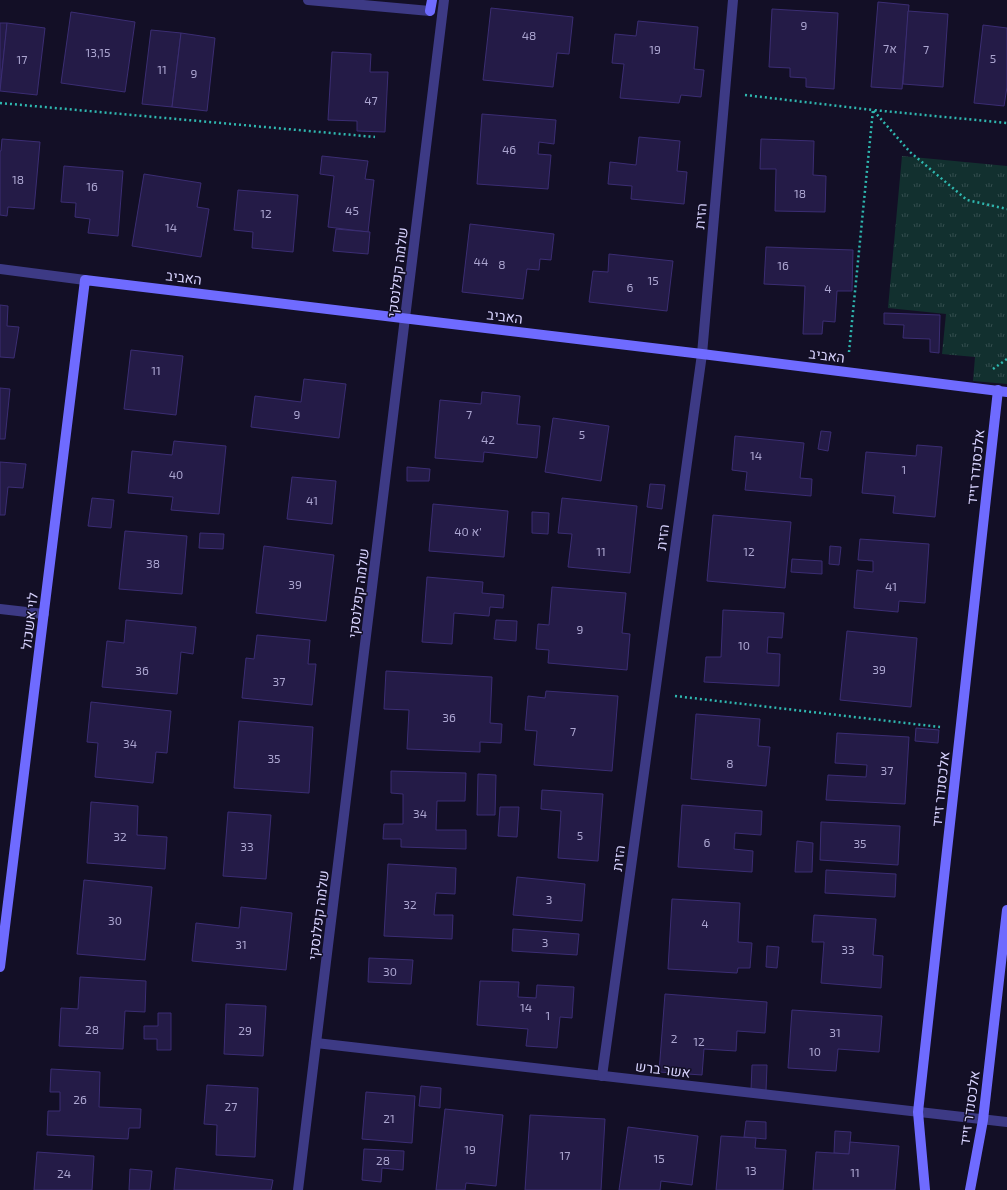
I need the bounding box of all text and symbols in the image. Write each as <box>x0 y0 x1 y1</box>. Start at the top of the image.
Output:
house number: 9 <box>801 18 808 32</box>
house number: 48 <box>522 28 536 42</box>
house number: 7א <box>883 41 897 55</box>
house number: 19 <box>649 42 661 56</box>
house number: 7 <box>923 42 929 56</box>
house number: 13,15 <box>86 45 110 59</box>
house number: 5 <box>990 51 996 65</box>
house number: 17 <box>17 52 27 66</box>
house number: 11 <box>157 62 167 76</box>
house number: 9 <box>191 66 198 80</box>
house number: 47 <box>364 93 378 107</box>
house number: 46 <box>502 142 516 156</box>
house number: 18 <box>12 172 24 186</box>
house number: 16 <box>86 179 98 193</box>
house number: 18 <box>794 186 806 200</box>
street label: הזית <box>690 202 710 230</box>
house number: 45 <box>345 203 359 217</box>
house number: 12 <box>260 206 272 220</box>
house number: 14 <box>165 220 177 234</box>
street label: שלמה קפלנסקי <box>383 226 411 318</box>
house number: 44 <box>474 254 488 268</box>
house number: 8 <box>498 257 506 271</box>
house number: 16 <box>777 258 789 272</box>
street label: האביב <box>165 266 203 288</box>
house number: 15 <box>647 273 659 287</box>
house number: 6 <box>627 280 634 294</box>
house number: 4 <box>824 281 832 295</box>
street label: האביב <box>486 305 524 327</box>
street label: האביב <box>808 344 846 366</box>
house number: 11 <box>151 363 161 377</box>
house number: 9 <box>294 407 301 421</box>
house number: 7 <box>466 407 472 421</box>
house number: 5 <box>579 427 585 441</box>
street label: אלכסנדר זייד <box>963 428 987 506</box>
house number: 42 <box>481 432 495 446</box>
house number: 14 <box>750 448 762 462</box>
house number: 1 <box>902 462 906 476</box>
house number: 40 <box>169 467 183 481</box>
house number: 41 <box>306 493 318 507</box>
street label: הזית <box>652 523 672 551</box>
house number: 40 א' <box>454 524 482 538</box>
house number: 11 <box>596 544 606 558</box>
house number: 12 <box>743 544 755 558</box>
street label: שלמה קפלנסקי <box>344 547 372 639</box>
house number: 38 <box>146 556 160 570</box>
house number: 39 <box>288 577 302 591</box>
house number: 41 <box>885 579 897 593</box>
street label: לוי אשכול <box>17 591 41 651</box>
house number: 9 <box>577 622 584 636</box>
house number: 10 <box>738 638 750 652</box>
house number: 39 <box>872 662 886 676</box>
house number: 36 <box>135 663 149 677</box>
house number: 37 <box>273 674 285 688</box>
house number: 36 <box>442 710 456 724</box>
house number: 7 <box>570 724 576 738</box>
house number: 34 <box>123 736 137 750</box>
street label: אלכסנדר זייד <box>928 750 952 828</box>
house number: 35 <box>267 751 281 765</box>
house number: 8 <box>726 756 734 770</box>
house number: 37 <box>881 763 893 777</box>
house number: 34 <box>413 806 427 820</box>
house number: 5 <box>577 828 583 842</box>
house number: 32 <box>113 829 127 843</box>
house number: 6 <box>704 835 711 849</box>
house number: 35 <box>853 836 867 850</box>
house number: 33 <box>240 839 254 853</box>
street label: הזית <box>608 844 628 872</box>
street label: שלמה קפלנסקי <box>304 869 332 961</box>
house number: 3 <box>546 892 552 906</box>
house number: 32 <box>403 897 417 911</box>
house number: 30 <box>108 913 122 927</box>
house number: 4 <box>701 916 709 930</box>
house number: 3 <box>542 935 548 949</box>
house number: 31 <box>235 937 247 951</box>
house number: 33 <box>841 942 855 956</box>
house number: 30 <box>383 964 397 978</box>
house number: 14 <box>520 1000 532 1014</box>
house number: 1 <box>546 1008 550 1022</box>
house number: 28 <box>85 1022 99 1036</box>
house number: 29 <box>238 1023 252 1037</box>
house number: 31 <box>829 1025 841 1039</box>
house number: 2 <box>671 1031 678 1045</box>
house number: 12 <box>693 1034 705 1048</box>
house number: 10 <box>809 1044 821 1058</box>
street label: אשר ברש <box>634 1057 692 1081</box>
street label: אלכסנדר זייד <box>955 1069 983 1147</box>
house number: 26 <box>73 1092 87 1106</box>
house number: 27 <box>225 1099 237 1113</box>
house number: 21 <box>383 1111 395 1125</box>
house number: 19 <box>464 1142 476 1156</box>
house number: 17 <box>560 1148 570 1162</box>
house number: 15 <box>653 1151 665 1165</box>
house number: 28 <box>376 1153 390 1167</box>
house number: 13 <box>745 1163 757 1177</box>
house number: 11 <box>850 1165 860 1179</box>
house number: 24 <box>57 1166 71 1180</box>

